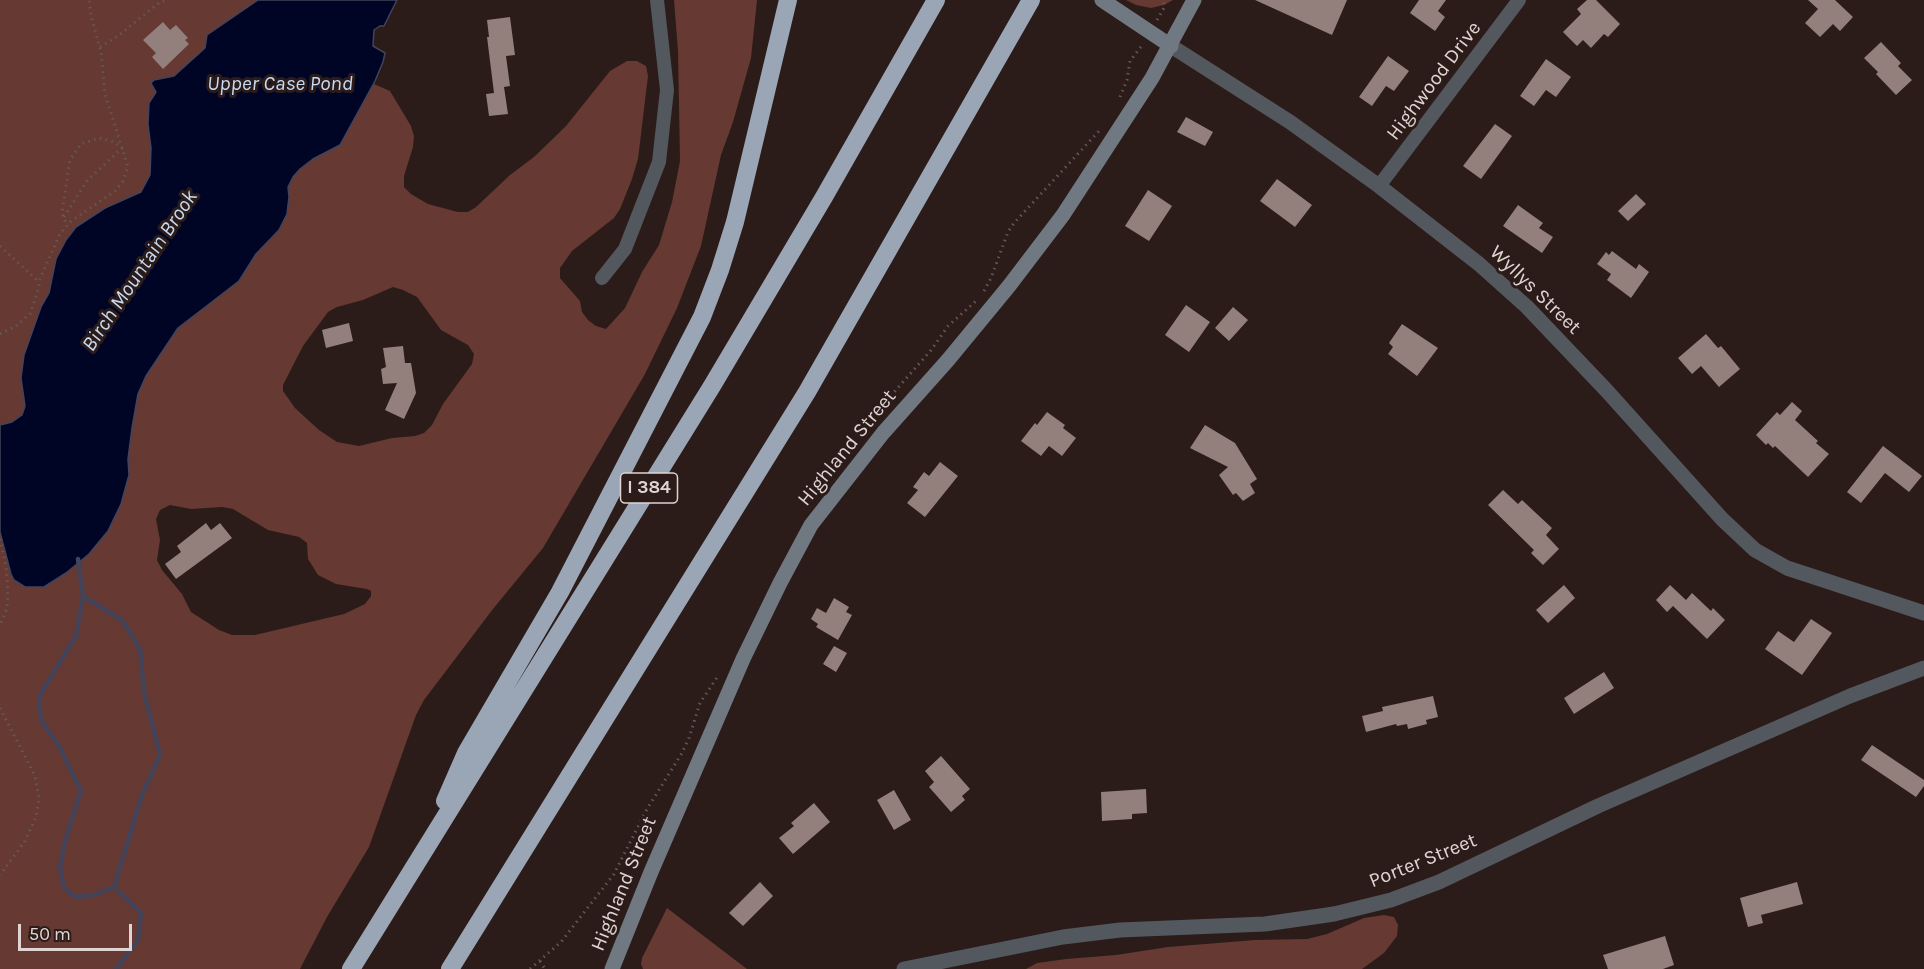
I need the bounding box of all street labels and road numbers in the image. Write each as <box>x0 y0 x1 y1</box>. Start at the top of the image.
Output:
street label: Highwood Drive <box>1382 17 1486 145</box>
street label: Wyllys Street <box>1484 240 1586 340</box>
street label: Highland Street <box>793 385 901 511</box>
road number: I 384 <box>620 473 678 503</box>
street label: Highland Street <box>586 813 662 955</box>
street label: Porter Street <box>1366 829 1480 893</box>

